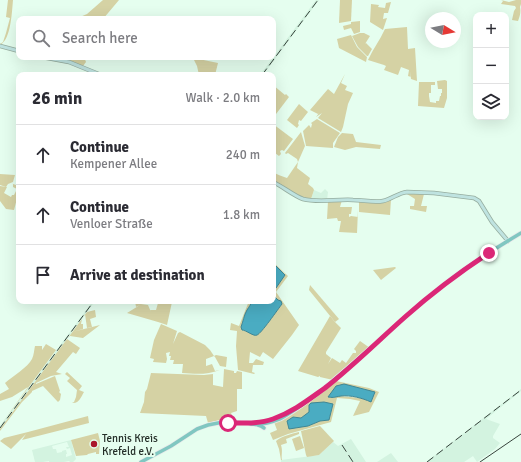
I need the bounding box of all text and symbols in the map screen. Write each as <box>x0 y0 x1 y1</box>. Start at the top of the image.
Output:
north arrow <box>425 12 461 48</box>
map controls <box>473 12 509 120</box>
button: + <box>473 12 509 48</box>
search box <box>16 16 276 60</box>
icon: search <box>30 27 52 49</box>
text: Search here <box>62 29 138 47</box>
button: − <box>473 48 509 84</box>
button: layers <box>473 84 509 120</box>
text: 26 min <box>32 88 82 109</box>
text: Walk · 2.0 km <box>186 90 260 106</box>
text: Continue <box>70 138 129 156</box>
icon: ahead <box>32 144 54 166</box>
text: 240 m <box>226 147 260 163</box>
text: Kempener Allee <box>70 156 157 172</box>
text: Continue <box>70 198 129 216</box>
icon: ahead <box>32 204 54 226</box>
text: 1.8 km <box>223 207 260 223</box>
text: Venloer Straße <box>70 216 153 232</box>
route end <box>480 244 498 262</box>
icon: arrive <box>32 264 54 286</box>
text: Arrive at destination <box>70 266 205 284</box>
route start <box>219 414 237 432</box>
place label: Tennis Kreis Krefeld e.V. <box>102 432 158 458</box>
marker: Tennis Kreis Krefeld e.V. <box>89 439 99 449</box>

